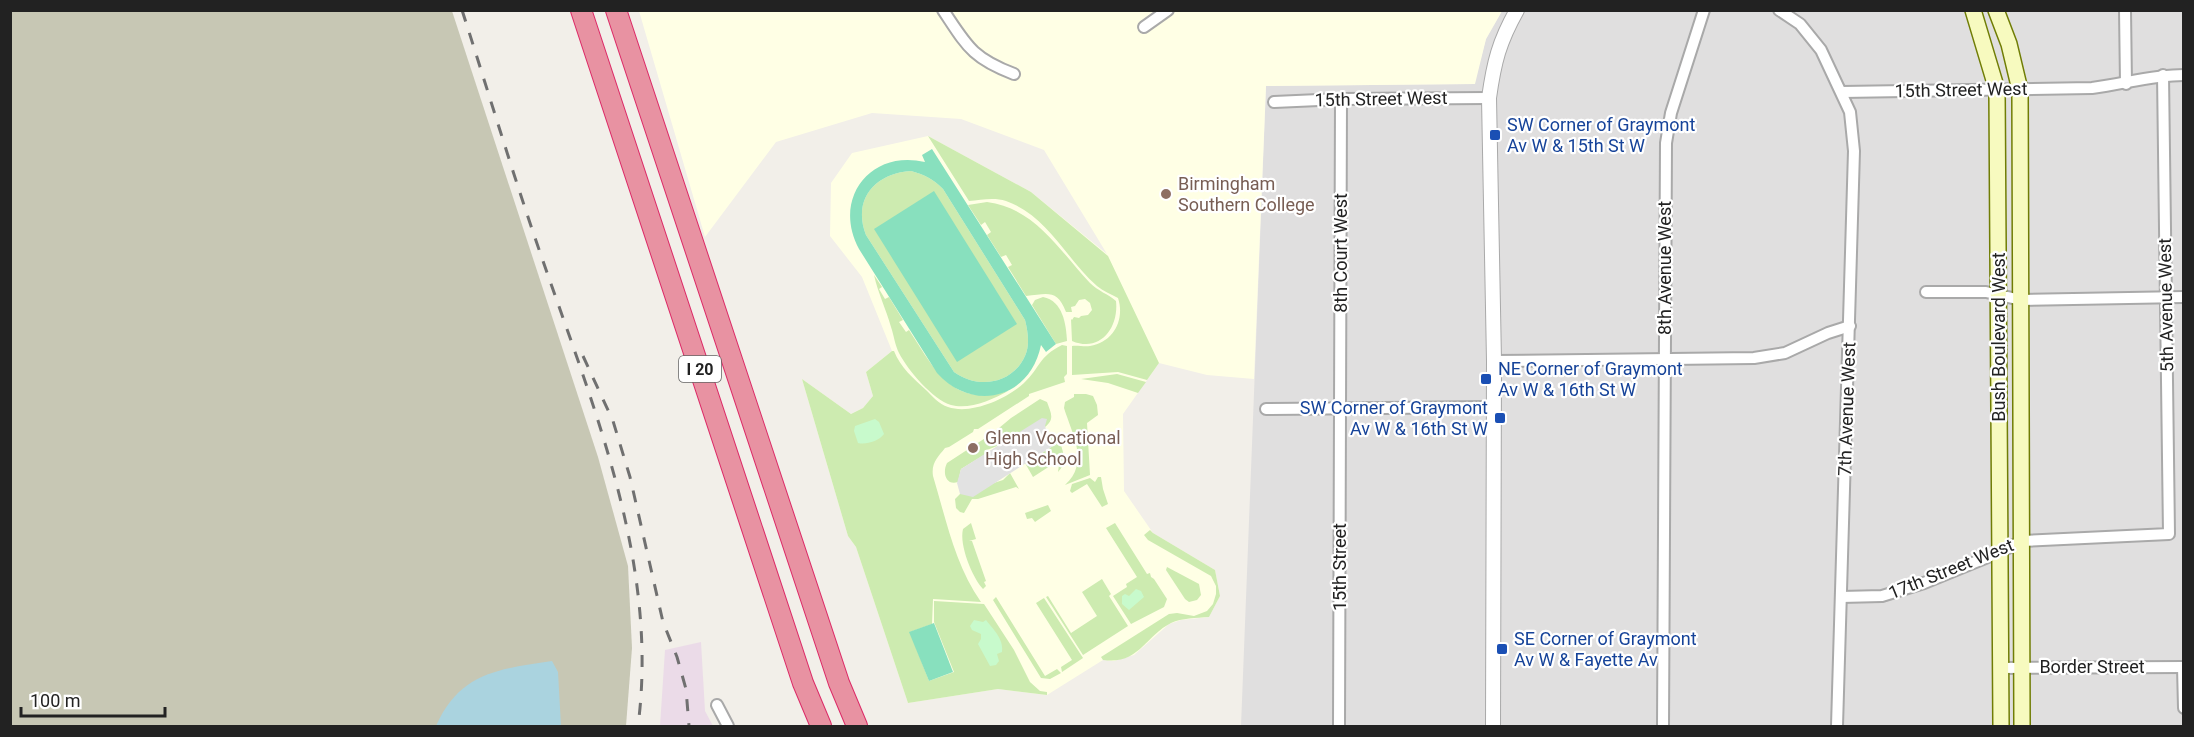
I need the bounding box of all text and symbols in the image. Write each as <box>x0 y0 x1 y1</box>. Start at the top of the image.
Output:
street label: 15th Street West <box>1894 78 2028 101</box>
street label: 15th Street West <box>1314 87 1448 110</box>
place label: SW Corner of Graymont Av W & 15th St W <box>1507 114 1695 156</box>
marker: SW Corner of Graymont Av W & 15th St W <box>1488 128 1502 142</box>
place label: Birmingham Southern College <box>1178 173 1315 215</box>
marker: Birmingham Southern College <box>1159 187 1173 201</box>
street label: 8th Court West <box>1330 193 1351 313</box>
street label: 8th Avenue West <box>1654 201 1675 335</box>
street label: 5th Avenue West <box>2154 238 2177 372</box>
street label: Bush Boulevard West <box>1988 252 2009 422</box>
street label: 7th Avenue West <box>1834 341 1859 476</box>
road number: I 20 <box>679 356 721 382</box>
place label: NE Corner of Graymont Av W & 16th St W <box>1498 358 1683 400</box>
marker: NE Corner of Graymont Av W & 16th St W <box>1479 372 1493 386</box>
place label: SW Corner of Graymont Av W & 16th St W <box>1300 397 1488 439</box>
marker: SW Corner of Graymont Av W & 16th St W <box>1493 411 1507 425</box>
place label: Glenn Vocational High School <box>985 427 1121 469</box>
marker: Glenn Vocational High School <box>966 441 980 455</box>
street label: 15th Street <box>1329 523 1350 611</box>
street label: 17th Street West <box>1885 534 2016 603</box>
place label: SE Corner of Graymont Av W & Fayette Av <box>1514 628 1697 670</box>
marker: SE Corner of Graymont Av W & Fayette Av <box>1495 642 1509 656</box>
street label: Border Street <box>2039 656 2145 677</box>
scale bar <box>21 680 165 718</box>
text: 100 m <box>30 690 81 711</box>

